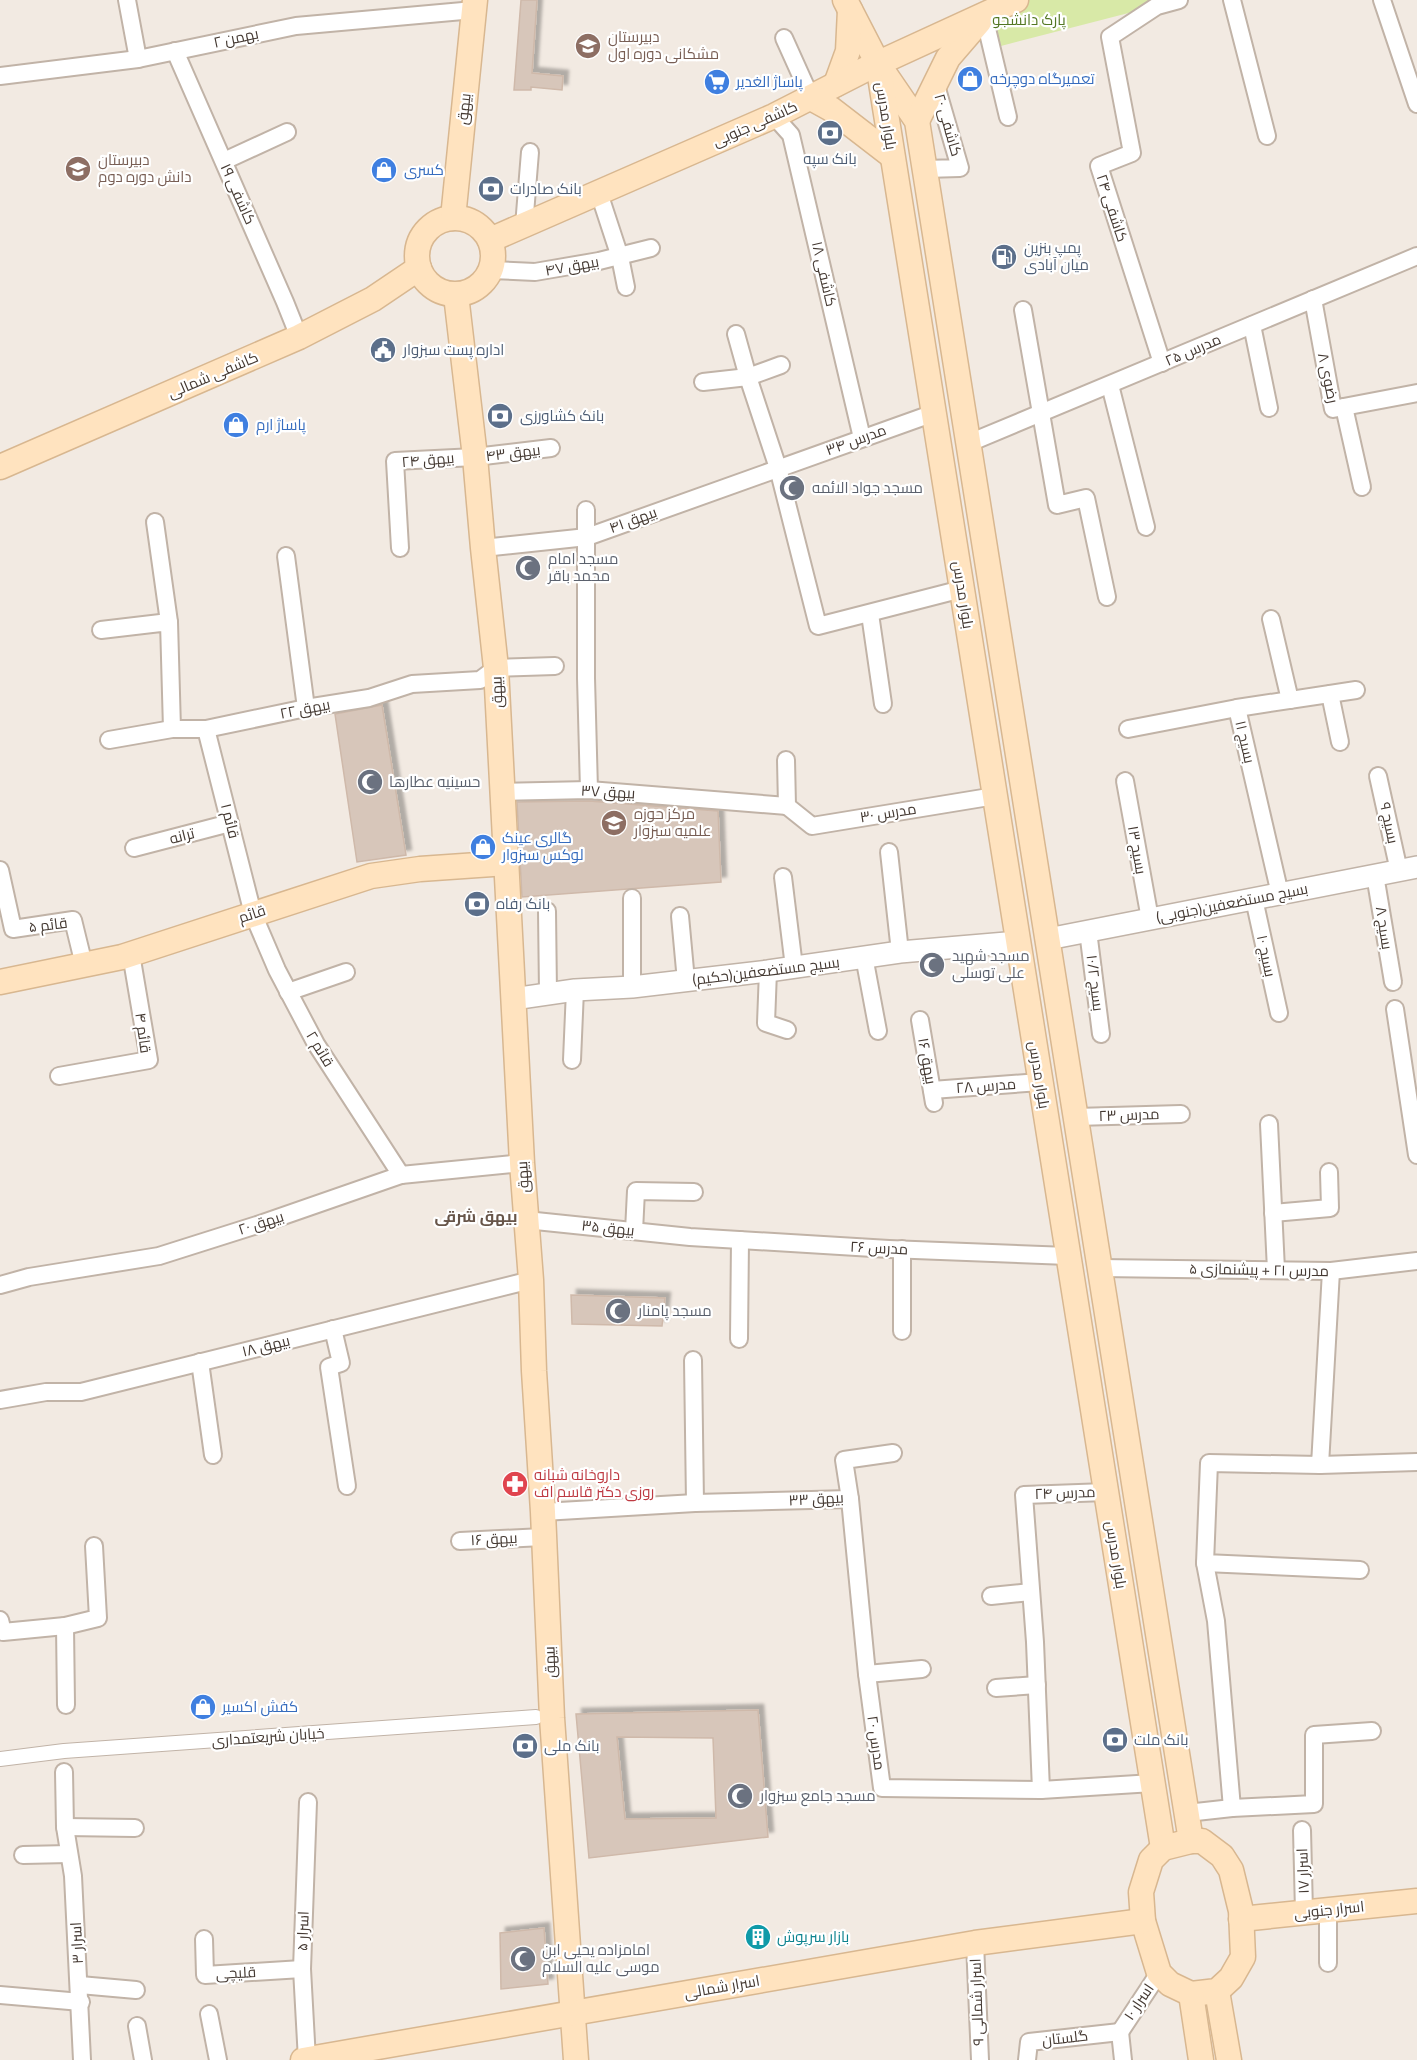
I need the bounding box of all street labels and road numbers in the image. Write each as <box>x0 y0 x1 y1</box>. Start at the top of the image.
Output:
street label: بهمن ۲ <box>211 22 261 54</box>
street label: بلوار مدرس <box>870 80 903 151</box>
street label: کاشفی ۲۰ <box>929 91 968 159</box>
street label: بیهق <box>450 92 477 126</box>
street label: کاشفی جنوبی <box>709 95 801 153</box>
street label: کاشفی ۱۹ <box>215 160 262 228</box>
street label: کاشفی ۲۴ <box>1091 171 1134 245</box>
street label: کاشفی ۱۸ <box>806 239 843 309</box>
street label: بیهق ۴۷ <box>543 249 601 282</box>
street label: مدرس ۲۵ <box>1161 327 1225 372</box>
street label: کاشفی شمالی <box>164 345 262 404</box>
street label: رضوی ۸ <box>1312 351 1345 405</box>
street label: مدرس ۳۴ <box>822 418 889 461</box>
street label: بیهق ۴۳ <box>484 438 542 467</box>
street label: بیهق ۲۴ <box>401 446 455 473</box>
street label: بیهق ۴۱ <box>606 500 660 539</box>
street label: بلوار مدرس <box>947 559 980 630</box>
street label: بیهق <box>484 676 509 708</box>
street label: بیهق ۲۲ <box>278 692 332 725</box>
street label: بسیج ۱۱ <box>1229 718 1262 766</box>
street label: بیهق ۳۷ <box>580 779 636 804</box>
street label: مدرس ۳۰ <box>858 797 918 828</box>
street label: بسیج ۹ <box>1374 800 1405 846</box>
street label: قائم ۱ <box>215 801 246 841</box>
street label: ترانه <box>167 821 197 850</box>
street label: بسیج ۱۳ <box>1122 824 1153 876</box>
street label: بسیج مستضعفین(جنوبی) <box>1154 876 1310 929</box>
street label: قائم <box>235 898 268 929</box>
street label: بسیج ۸ <box>1370 905 1399 951</box>
street label: قائم ۵ <box>27 911 69 938</box>
street label: بسیج ۱۰ <box>1251 933 1282 979</box>
street label: بسیج مستضعفین(حکیم) <box>691 950 841 991</box>
street label: بسیج ۱۰/۲ <box>1081 953 1110 1012</box>
street label: قائم ۴ <box>129 1011 158 1055</box>
street label: قائم ۲ <box>301 1026 340 1071</box>
street label: بیهق ۱۶ <box>912 1036 943 1086</box>
street label: بلوار مدرس <box>1023 1039 1056 1110</box>
street label: مدرس ۲۸ <box>955 1072 1017 1099</box>
street label: مدرس ۲۳ <box>1098 1102 1160 1127</box>
street label: بیهق <box>510 1160 535 1194</box>
street label: بیهق ۲۰ <box>235 1204 287 1241</box>
street label: بیهق ۳۵ <box>580 1213 636 1242</box>
street label: مدرس ۲۶ <box>849 1234 909 1261</box>
street label: مدرس ۲۱ + پیشنمازی ۵ <box>1189 1257 1329 1282</box>
street label: بیهق ۱۸ <box>239 1328 292 1363</box>
street label: مدرس ۲۴ <box>1034 1480 1096 1505</box>
street label: بیهق ۳۳ <box>788 1486 844 1511</box>
street label: بلوار مدرس <box>1100 1519 1133 1590</box>
street label: بیهق ۱۶ <box>470 1526 518 1551</box>
street label: بیهق <box>537 1646 562 1678</box>
street label: مدرس ۲۰ <box>861 1714 892 1772</box>
street label: خیابان شریعتمداری <box>211 1721 325 1752</box>
street label: اسرار ۱۷ <box>1290 1848 1315 1894</box>
street label: اسرار جنوبی <box>1293 1894 1365 1925</box>
street label: اسرار ۵ <box>290 1911 315 1951</box>
street label: اسرار ۳ <box>64 1921 89 1965</box>
street label: اسرار شمالی ۹ <box>963 1958 990 2046</box>
street label: قلیچی <box>215 1960 257 1985</box>
street label: اسرار شمالی <box>682 1969 761 2004</box>
street label: اسرار ۱۰ <box>1118 1979 1159 2025</box>
street label: گلستان <box>1041 2024 1089 2051</box>

